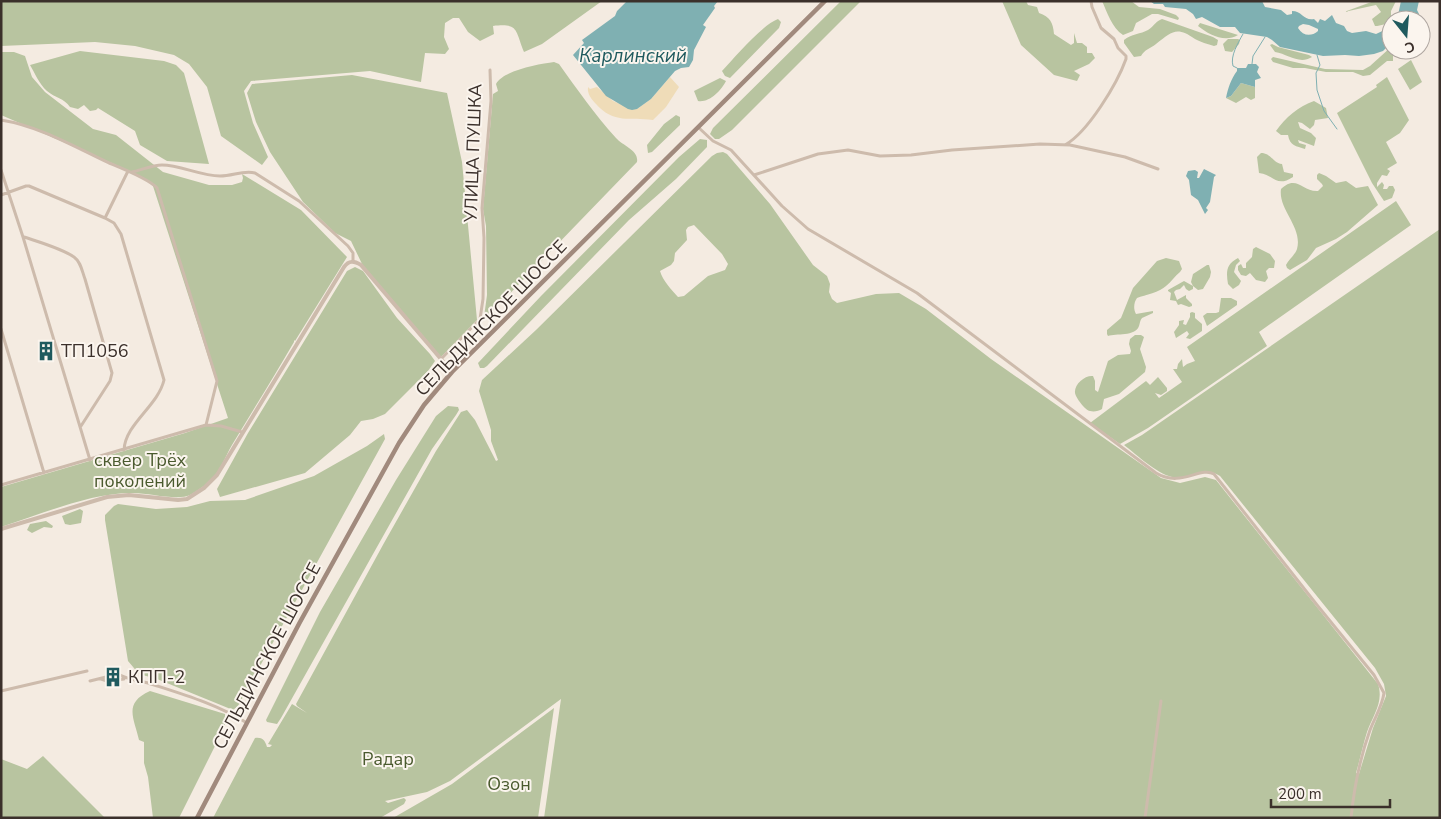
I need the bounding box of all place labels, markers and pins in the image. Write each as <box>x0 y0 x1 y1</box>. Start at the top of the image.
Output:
place label: ТП1056 <box>61 339 129 363</box>
building icon: ТП1056 <box>35 340 57 362</box>
place label: КПП-2 <box>128 665 185 689</box>
building icon: КПП-2 <box>102 666 124 688</box>

